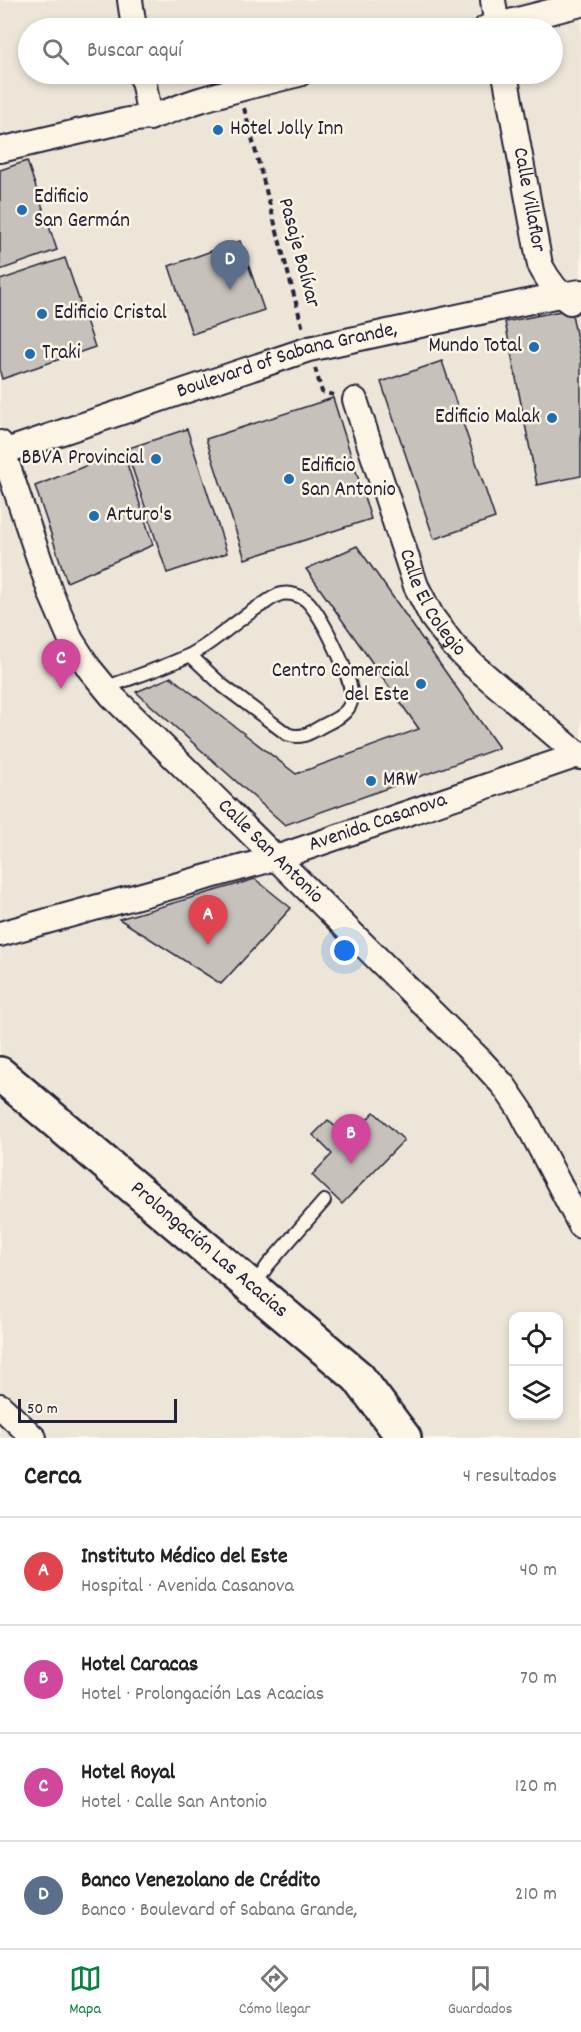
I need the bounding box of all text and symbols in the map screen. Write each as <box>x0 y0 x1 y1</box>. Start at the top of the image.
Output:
search box <box>18 18 563 84</box>
icon: search <box>39 35 72 68</box>
text: Buscar aquí <box>87 36 182 67</box>
place label: Hotel Jolly Inn <box>230 115 343 145</box>
marker: Hotel Jolly Inn <box>211 123 225 137</box>
street label: Calle Villaflor <box>504 145 552 255</box>
place label: Edificio San Germán <box>34 183 130 237</box>
street label: Pasaje Bolívar <box>269 195 327 311</box>
marker: Edificio San Germán <box>15 203 29 217</box>
pin: D <box>210 240 250 290</box>
place label: Edificio Cristal <box>54 299 167 329</box>
marker: Edificio Cristal <box>35 307 49 321</box>
street label: Boulevard of Sabana Grande, <box>173 315 401 407</box>
place label: Mundo Total <box>428 332 522 362</box>
place label: Traki <box>42 339 81 369</box>
marker: Mundo Total <box>527 340 541 354</box>
marker: Traki <box>23 347 37 361</box>
place label: Edificio Malak <box>435 403 540 433</box>
marker: Edificio Malak <box>545 411 559 425</box>
place label: BBVA Provincial <box>22 444 144 474</box>
marker: BBVA Provincial <box>149 452 163 466</box>
place label: Edificio San Antonio <box>301 452 396 506</box>
marker: Edificio San Antonio <box>282 472 296 486</box>
place label: Arturo's <box>106 501 172 531</box>
marker: Arturo's <box>87 509 101 523</box>
street label: Calle El Colegio <box>390 545 472 664</box>
pin: C <box>42 640 80 689</box>
place label: Centro Comercial del Este <box>272 657 409 711</box>
marker: Centro Comercial del Este <box>414 677 428 691</box>
place label: MRW <box>383 766 419 796</box>
marker: MRW <box>364 774 378 788</box>
street label: Avenida Casanova <box>305 785 452 861</box>
street label: Calle San Antonio <box>210 792 330 912</box>
pin: A <box>188 896 228 945</box>
your location <box>330 936 359 965</box>
pin: B <box>332 1114 370 1164</box>
street label: Prolongación Las Acacias <box>123 1175 294 1326</box>
map controls <box>509 1312 563 1420</box>
button: locate <box>509 1312 563 1366</box>
button: layers <box>509 1366 563 1420</box>
scale bar <box>18 1396 177 1424</box>
text: 50 m <box>27 1398 58 1421</box>
text: Cerca <box>24 1459 81 1496</box>
text: 4 resultados <box>463 1463 557 1491</box>
text: Instituto Médico del Este <box>81 1542 288 1573</box>
text: A <box>38 1557 49 1585</box>
text: 40 m <box>519 1557 557 1585</box>
text: Hospital · Avenida Casanova <box>81 1573 294 1601</box>
text: Hotel Caracas <box>81 1650 198 1681</box>
text: B <box>39 1665 48 1693</box>
text: 70 m <box>520 1665 557 1693</box>
text: Hotel · Prolongación Las Acacias <box>81 1681 324 1709</box>
text: Hotel Royal <box>81 1758 175 1789</box>
text: C <box>39 1773 48 1801</box>
text: 120 m <box>515 1773 557 1801</box>
text: Hotel · Calle San Antonio <box>81 1789 267 1817</box>
text: Banco Venezolano de Crédito <box>81 1866 320 1897</box>
text: D <box>38 1881 49 1909</box>
text: 210 m <box>515 1881 557 1909</box>
text: Banco · Boulevard of Sabana Grande, <box>81 1897 358 1925</box>
tab: Mapa <box>69 1962 102 2021</box>
tab: Cómo llegar <box>239 1962 311 2021</box>
tab: Guardados <box>448 1962 512 2021</box>

